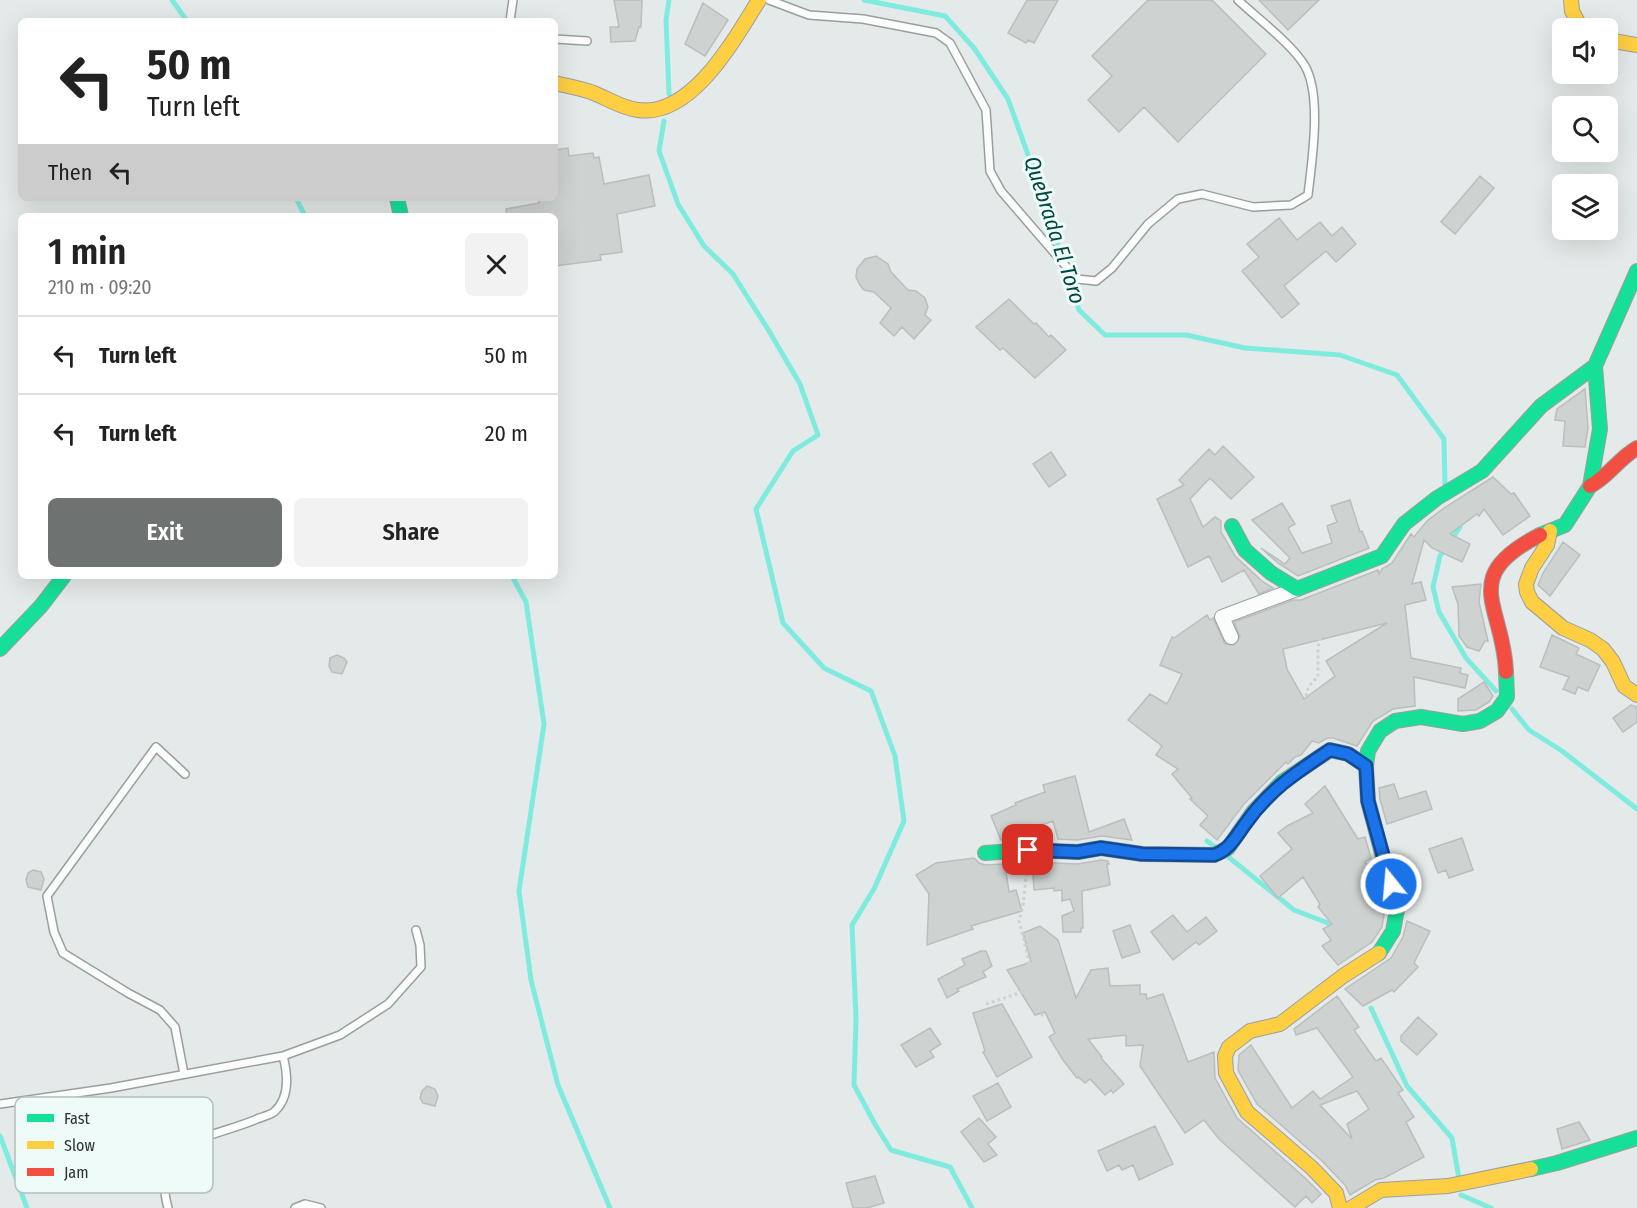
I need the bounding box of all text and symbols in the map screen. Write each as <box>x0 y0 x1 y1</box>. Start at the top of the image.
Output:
map controls <box>1552 18 1618 240</box>
button: sound <box>1552 18 1618 84</box>
text: 50 m <box>147 40 231 90</box>
icon: left <box>48 42 126 120</box>
text: Turn left <box>147 91 240 123</box>
button: search <box>1552 96 1618 162</box>
water label: Quebrada El Toro <box>1018 153 1092 307</box>
icon: left <box>104 156 137 189</box>
text: Then <box>48 159 92 186</box>
button: layers <box>1552 174 1618 240</box>
text: 1 min <box>48 230 126 274</box>
button: close <box>465 233 528 296</box>
text: 210 m · 09:20 <box>48 275 152 299</box>
icon: left <box>48 339 81 372</box>
text: Turn left <box>99 342 177 369</box>
text: 50 m <box>484 342 528 369</box>
icon: left <box>48 417 81 450</box>
text: Turn left <box>99 420 177 447</box>
text: 20 m <box>485 420 528 447</box>
button: Exit <box>48 498 282 567</box>
button: Share <box>294 498 528 567</box>
pin <box>1002 824 1053 875</box>
icon: arrive <box>1011 833 1044 866</box>
position arrow <box>1359 852 1423 916</box>
legend <box>15 1097 213 1193</box>
text: Fast <box>64 1109 91 1128</box>
text: Slow <box>64 1136 95 1155</box>
text: Jam <box>64 1163 89 1182</box>

